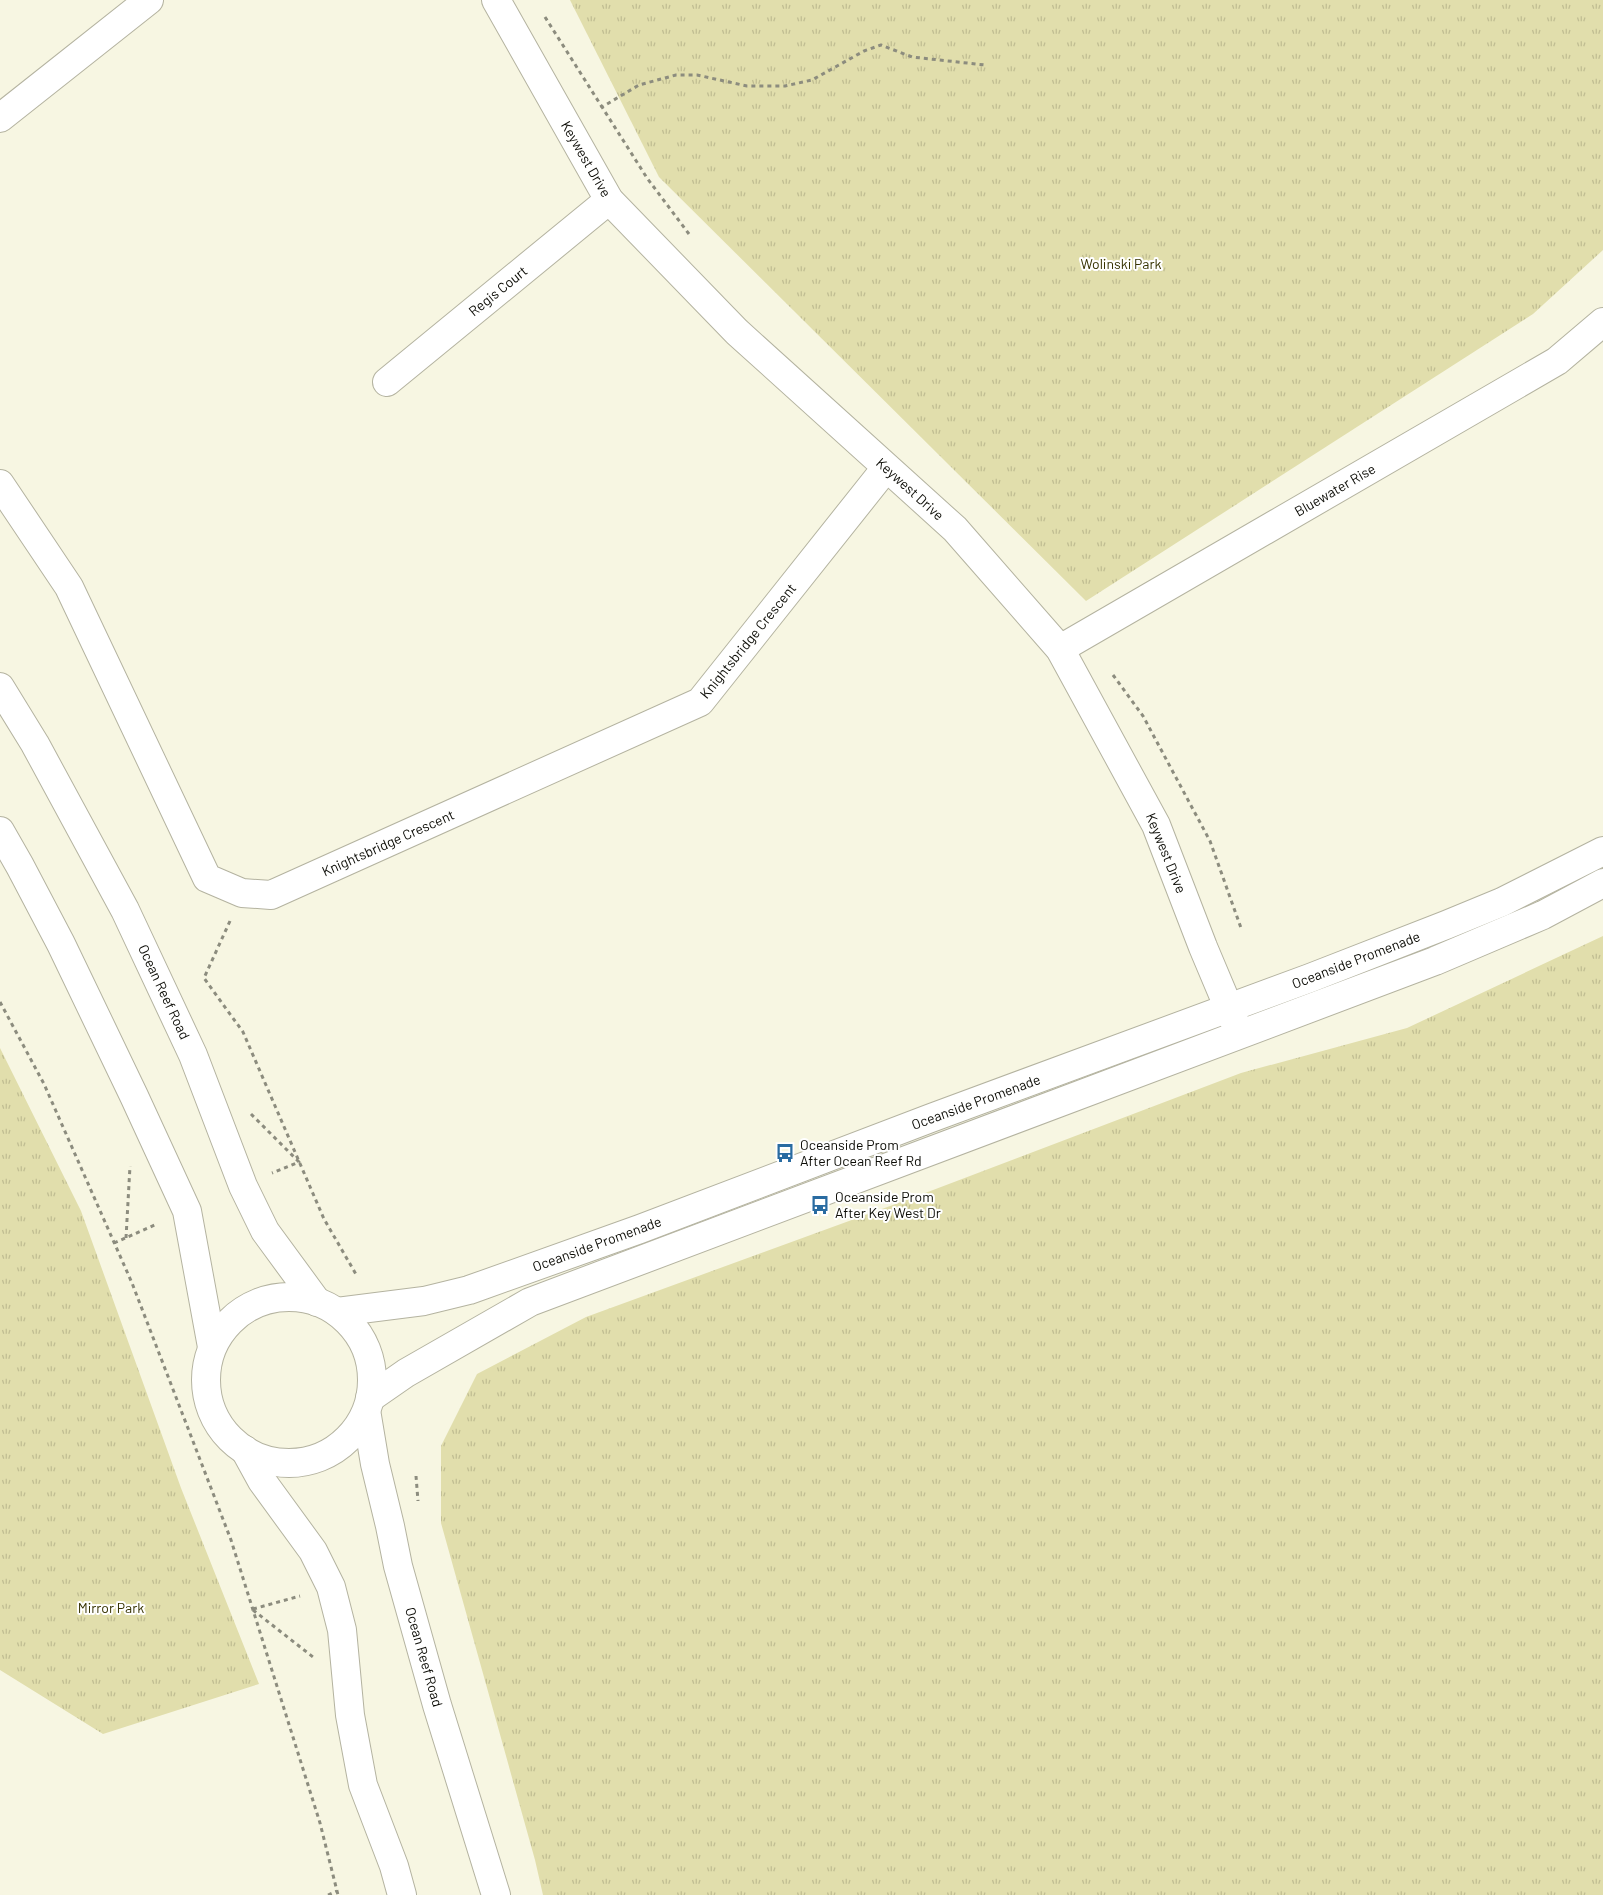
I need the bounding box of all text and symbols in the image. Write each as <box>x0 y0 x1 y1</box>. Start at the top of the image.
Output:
street label: Keywest Drive <box>558 118 615 200</box>
park label: Wolinski Park <box>1080 255 1162 272</box>
street label: Regis Court <box>465 262 530 319</box>
street label: Keywest Drive <box>873 454 948 523</box>
street label: Bluewater Rise <box>1291 460 1378 520</box>
street label: Knightsbridge Crescent <box>696 580 799 702</box>
street label: Knightsbridge Crescent <box>319 806 457 879</box>
street label: Keywest Drive <box>1143 810 1190 895</box>
street label: Oceanside Promenade <box>1289 927 1422 992</box>
street label: Ocean Reef Road <box>135 942 194 1042</box>
street label: Oceanside Promenade <box>909 1070 1043 1133</box>
place label: Oceanside Prom After Ocean Reef Rd <box>800 1136 922 1169</box>
bus stop icon: Oceanside Prom After Ocean Reef Rd <box>774 1142 796 1164</box>
place label: Oceanside Prom After Key West Dr <box>835 1188 941 1221</box>
bus stop icon: Oceanside Prom After Key West Dr <box>809 1194 831 1216</box>
street label: Oceanside Promenade <box>530 1212 664 1275</box>
park label: Mirror Park <box>78 1599 144 1616</box>
street label: Ocean Reef Road <box>402 1605 447 1709</box>

